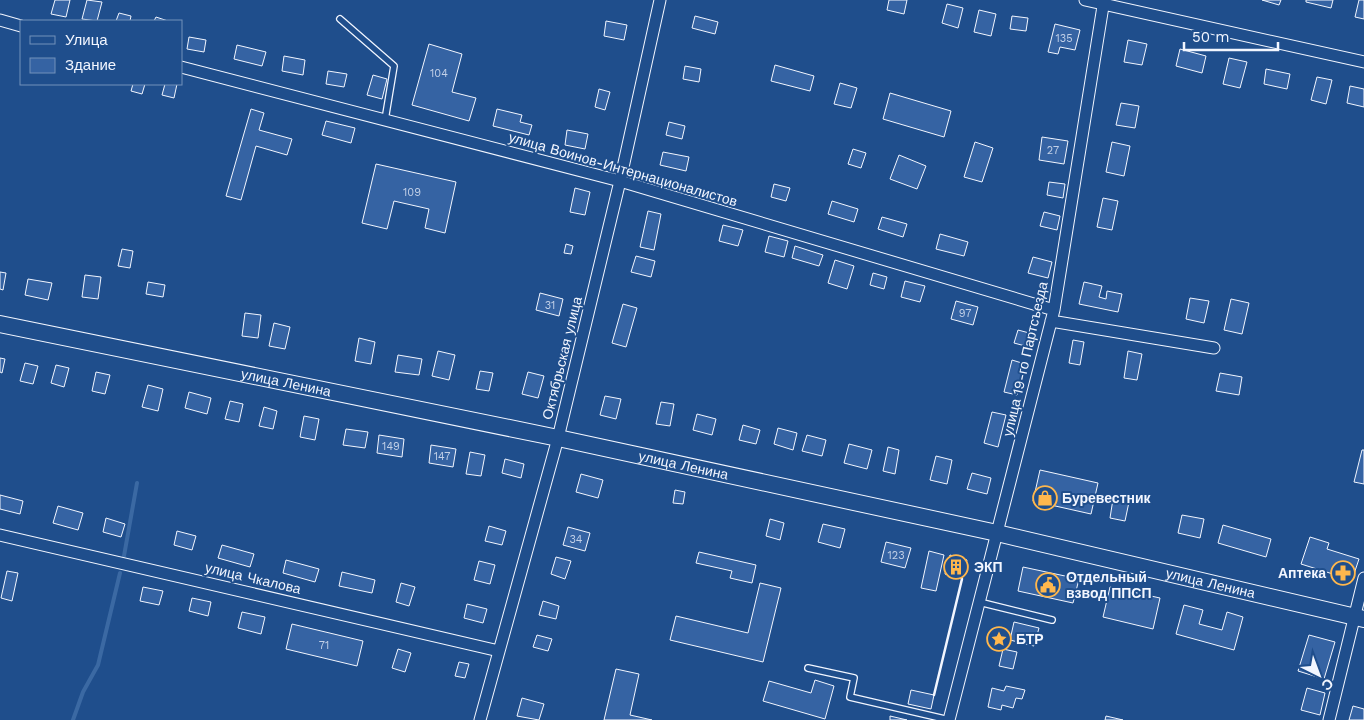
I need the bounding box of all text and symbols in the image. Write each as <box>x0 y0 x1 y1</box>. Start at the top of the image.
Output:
legend <box>20 20 182 85</box>
scale bar <box>1184 20 1278 52</box>
text: 50 m <box>1192 28 1229 46</box>
text: Улица <box>65 31 108 49</box>
house number: 135 <box>1055 32 1073 45</box>
text: Здание <box>65 56 116 74</box>
house number: 104 <box>430 67 448 80</box>
street label: улица Воинов-Интернационалистов <box>507 129 739 209</box>
house number: 27 <box>1047 144 1059 157</box>
house number: 109 <box>403 186 421 199</box>
street label: улица 19-го Партсъезда <box>999 280 1051 438</box>
street label: Октябрьская улица <box>539 295 585 421</box>
house number: 31 <box>545 299 555 312</box>
house number: 97 <box>959 307 971 320</box>
street label: улица Ленина <box>240 365 333 399</box>
house number: 149 <box>382 440 400 453</box>
street label: улица Ленина <box>637 448 730 483</box>
house number: 147 <box>434 450 450 463</box>
shop icon: Буревестник <box>1032 485 1058 511</box>
place label: Буревестник <box>1062 490 1152 506</box>
house number: 34 <box>569 533 583 546</box>
house number: 123 <box>887 549 905 562</box>
building icon: ЭКП <box>943 554 969 580</box>
street label: улица Чкалова <box>203 559 303 597</box>
place label: ЭКП <box>974 559 1003 575</box>
pharmacy icon: Аптека <box>1330 560 1356 586</box>
street label: улица Ленина <box>1164 565 1257 601</box>
place label: Аптека <box>1278 565 1326 581</box>
place label: Отдельный взвод ППСП <box>1066 569 1152 601</box>
public building icon: Отдельный взвод ППСП <box>1035 572 1061 598</box>
place icon: БТР <box>986 626 1012 652</box>
place label: БТР <box>1016 631 1044 647</box>
house number: 71 <box>319 639 329 652</box>
north arrow <box>1294 650 1344 700</box>
text: С <box>1319 675 1337 694</box>

